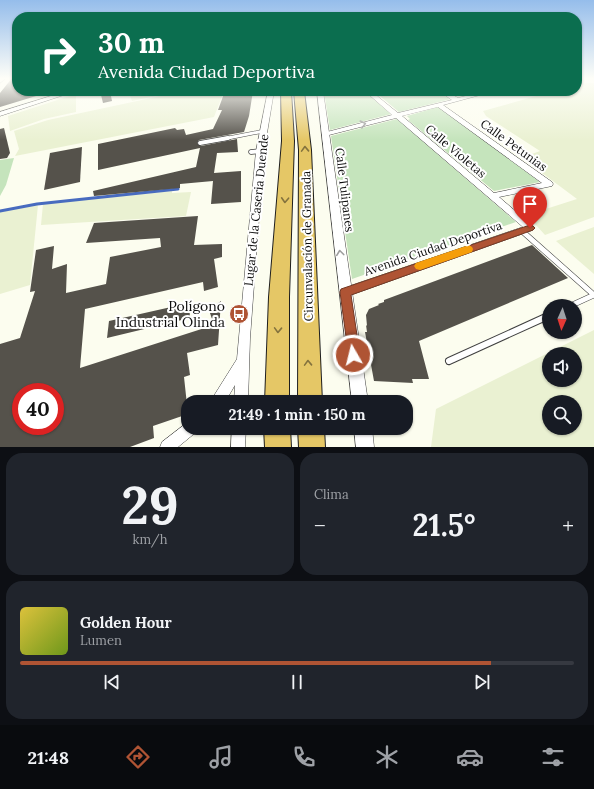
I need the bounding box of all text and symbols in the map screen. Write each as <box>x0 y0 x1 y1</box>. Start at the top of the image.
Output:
text: 30 m <box>98 25 165 61</box>
icon: right <box>32 28 84 80</box>
text: Avenida Ciudad Deportiva <box>98 60 315 83</box>
street label: Calle Petunias <box>478 116 551 174</box>
one-way arrow <box>360 121 366 129</box>
street label: Calle Violetas <box>422 121 490 181</box>
street label: Lugar de la Caseria Duende <box>241 133 271 287</box>
one-way arrow <box>301 146 309 152</box>
street label: Calle Tulipanes <box>332 147 358 233</box>
street label: Circunvalación de Granada <box>298 171 316 321</box>
pin <box>513 187 547 228</box>
icon: arrive <box>519 193 541 215</box>
one-way arrow <box>280 197 289 203</box>
street label: Avenida Ciudad Deportiva <box>361 217 504 279</box>
one-way arrow <box>336 250 345 256</box>
place label: Polígono Industrial Olinda <box>116 297 225 331</box>
north arrow <box>542 299 582 339</box>
map controls <box>542 299 582 435</box>
bus stop icon: Polígono Industrial Olinda <box>228 303 250 325</box>
one-way arrow <box>273 327 282 333</box>
position arrow <box>332 334 374 376</box>
button: sound <box>542 347 582 387</box>
one-way arrow <box>304 360 313 366</box>
speed limit sign: 40 <box>12 383 64 435</box>
button: search <box>542 395 582 435</box>
text: 21:49 · 1 min · 150 m <box>228 405 366 424</box>
text: 29 <box>121 472 179 538</box>
text: Clima <box>314 486 349 503</box>
text: 21.5° <box>413 506 475 544</box>
text: − <box>314 511 326 539</box>
text: + <box>562 511 574 539</box>
text: km/h <box>132 531 168 548</box>
text: Golden Hour <box>80 613 172 632</box>
text: Lumen <box>80 632 122 649</box>
icon: previous <box>101 671 123 693</box>
icon: pause <box>286 671 308 693</box>
icon: next <box>471 671 493 693</box>
icon: directions <box>124 743 152 771</box>
icon: music <box>207 743 235 771</box>
icon: phone <box>290 743 318 771</box>
icon: climate <box>373 743 401 771</box>
icon: car <box>456 743 484 771</box>
icon: filters <box>539 743 567 771</box>
text: 21:48 <box>27 746 69 769</box>

